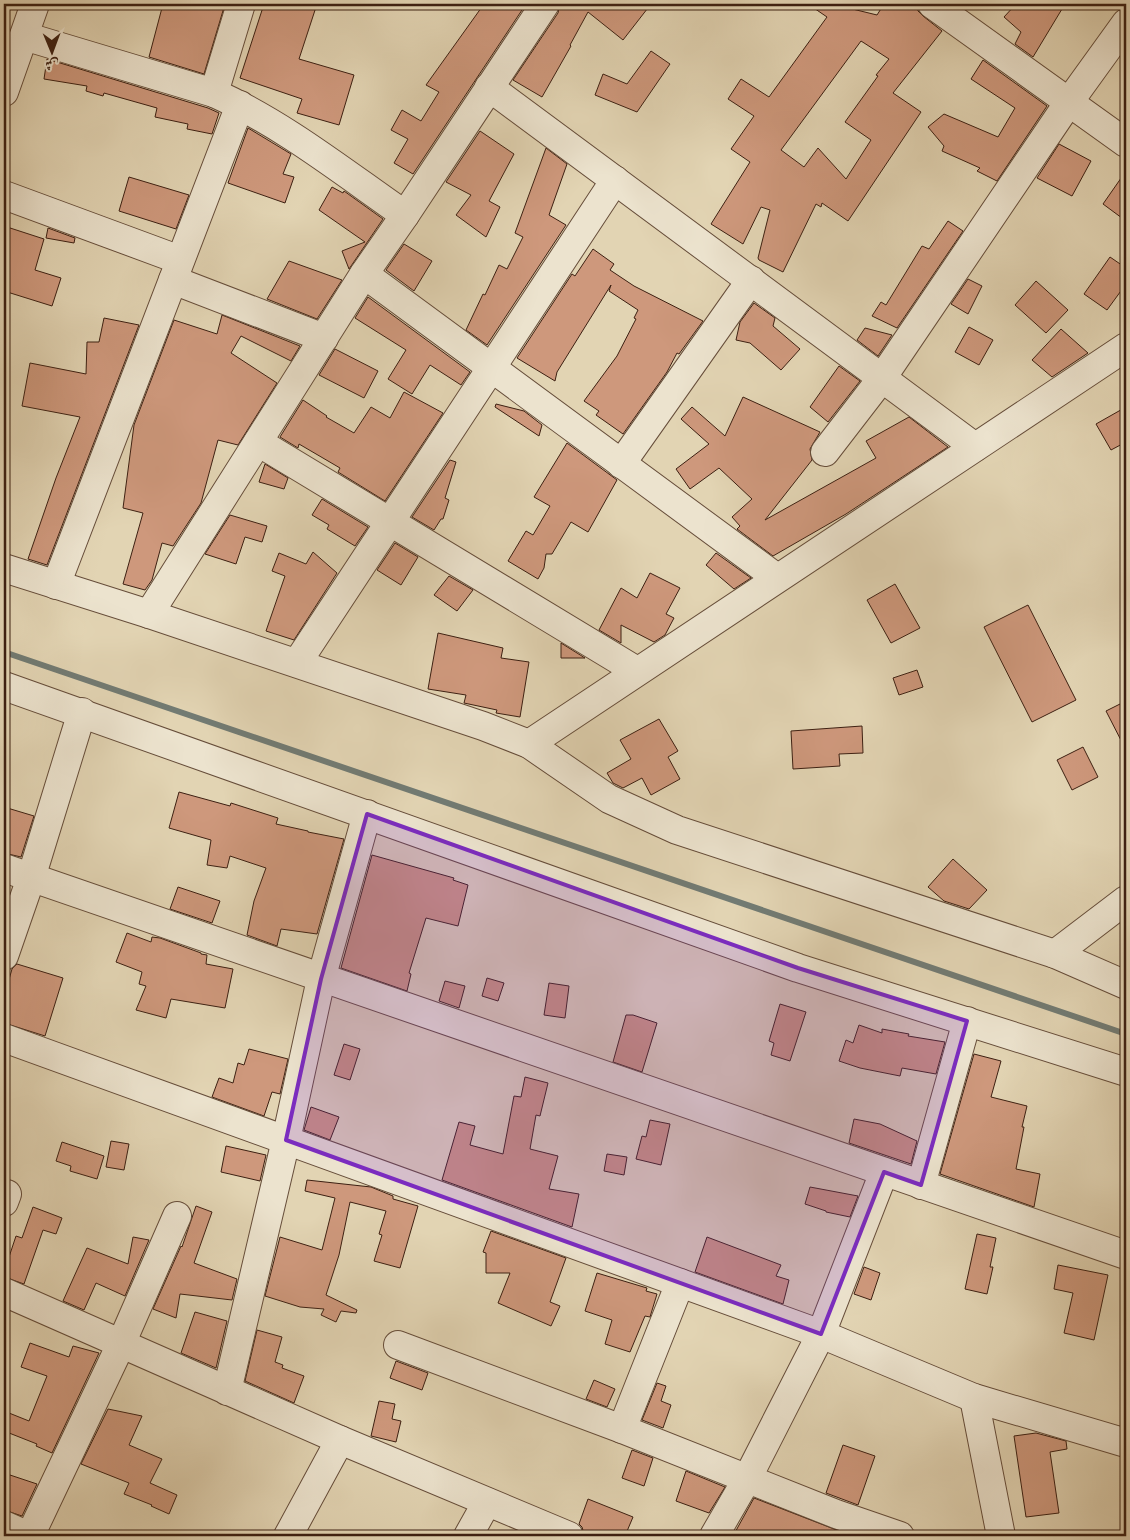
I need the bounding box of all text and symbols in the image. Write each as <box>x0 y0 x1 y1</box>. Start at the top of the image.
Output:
north arrow <box>28 28 78 78</box>
text: ش <box>45 57 59 71</box>

